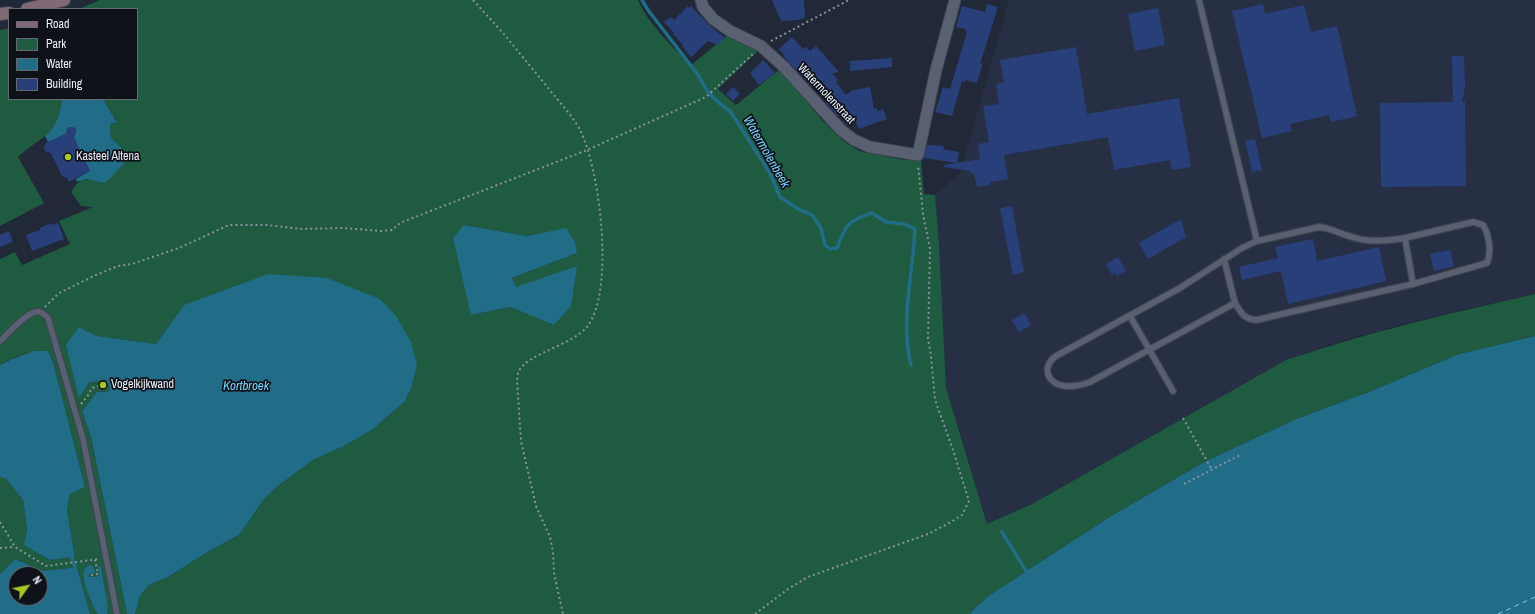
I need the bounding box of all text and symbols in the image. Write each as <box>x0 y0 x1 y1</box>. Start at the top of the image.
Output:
legend <box>8 8 138 100</box>
text: Road <box>46 16 70 32</box>
text: Park <box>46 36 66 52</box>
text: Water <box>46 56 72 72</box>
street label: Watermolenstraat <box>794 61 858 127</box>
text: Building <box>46 76 82 92</box>
water label: Watermolenbeek <box>739 113 793 191</box>
place label: Kasteel Altena <box>76 150 139 164</box>
marker: Kasteel Altena <box>63 152 73 162</box>
place label: Vogelkijkwand <box>111 378 174 392</box>
water label: Kortbroek <box>223 379 269 395</box>
marker: Vogelkijkwand <box>98 380 108 390</box>
north arrow <box>8 566 48 606</box>
text: N <box>30 573 45 587</box>

